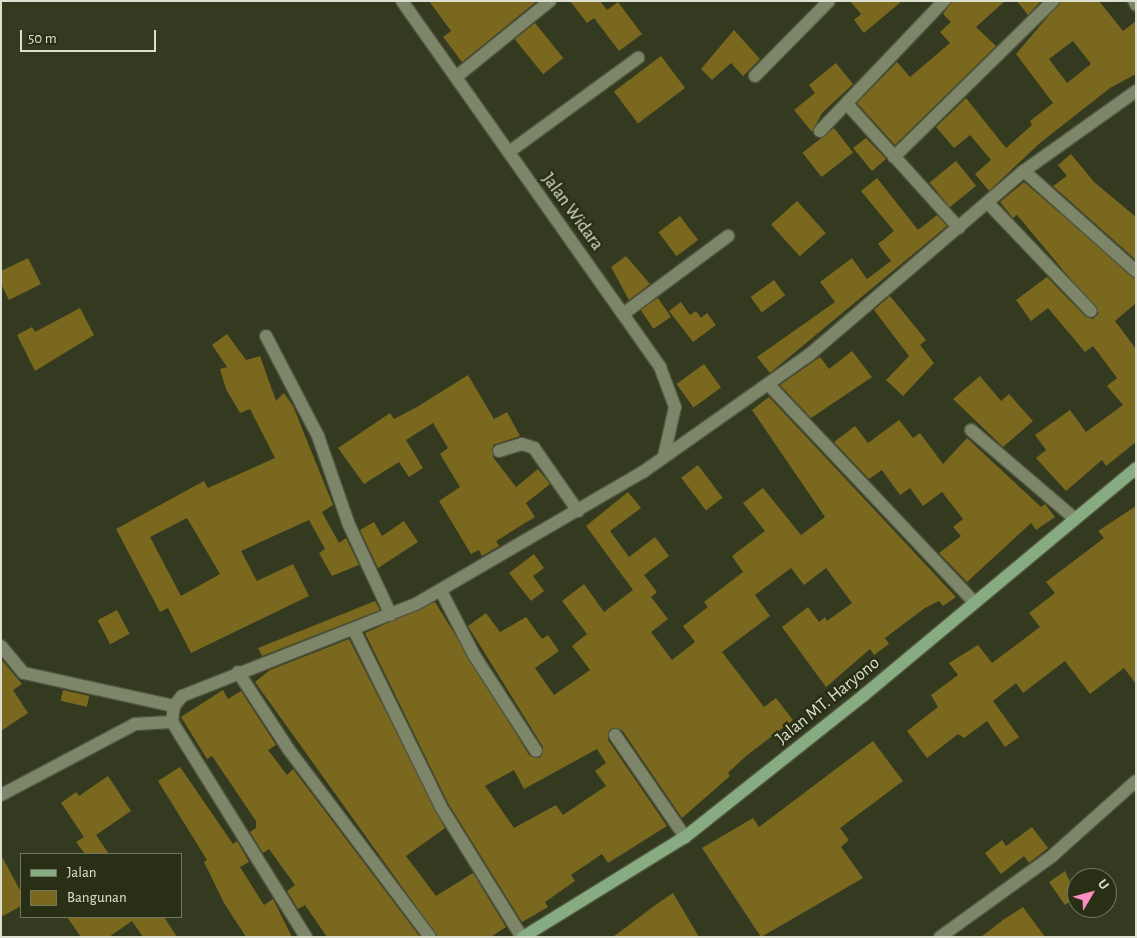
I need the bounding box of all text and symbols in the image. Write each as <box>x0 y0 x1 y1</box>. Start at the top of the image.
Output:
scale bar <box>22 20 159 52</box>
text: 50 m <box>28 31 57 46</box>
street label: Jalan Widara <box>537 169 607 255</box>
street label: Jalan MT. Haryono <box>772 653 884 749</box>
legend <box>20 853 182 918</box>
text: Jalan <box>67 865 97 880</box>
north arrow <box>1067 868 1117 918</box>
text: U <box>1095 877 1111 892</box>
text: Bangunan <box>67 890 127 905</box>

